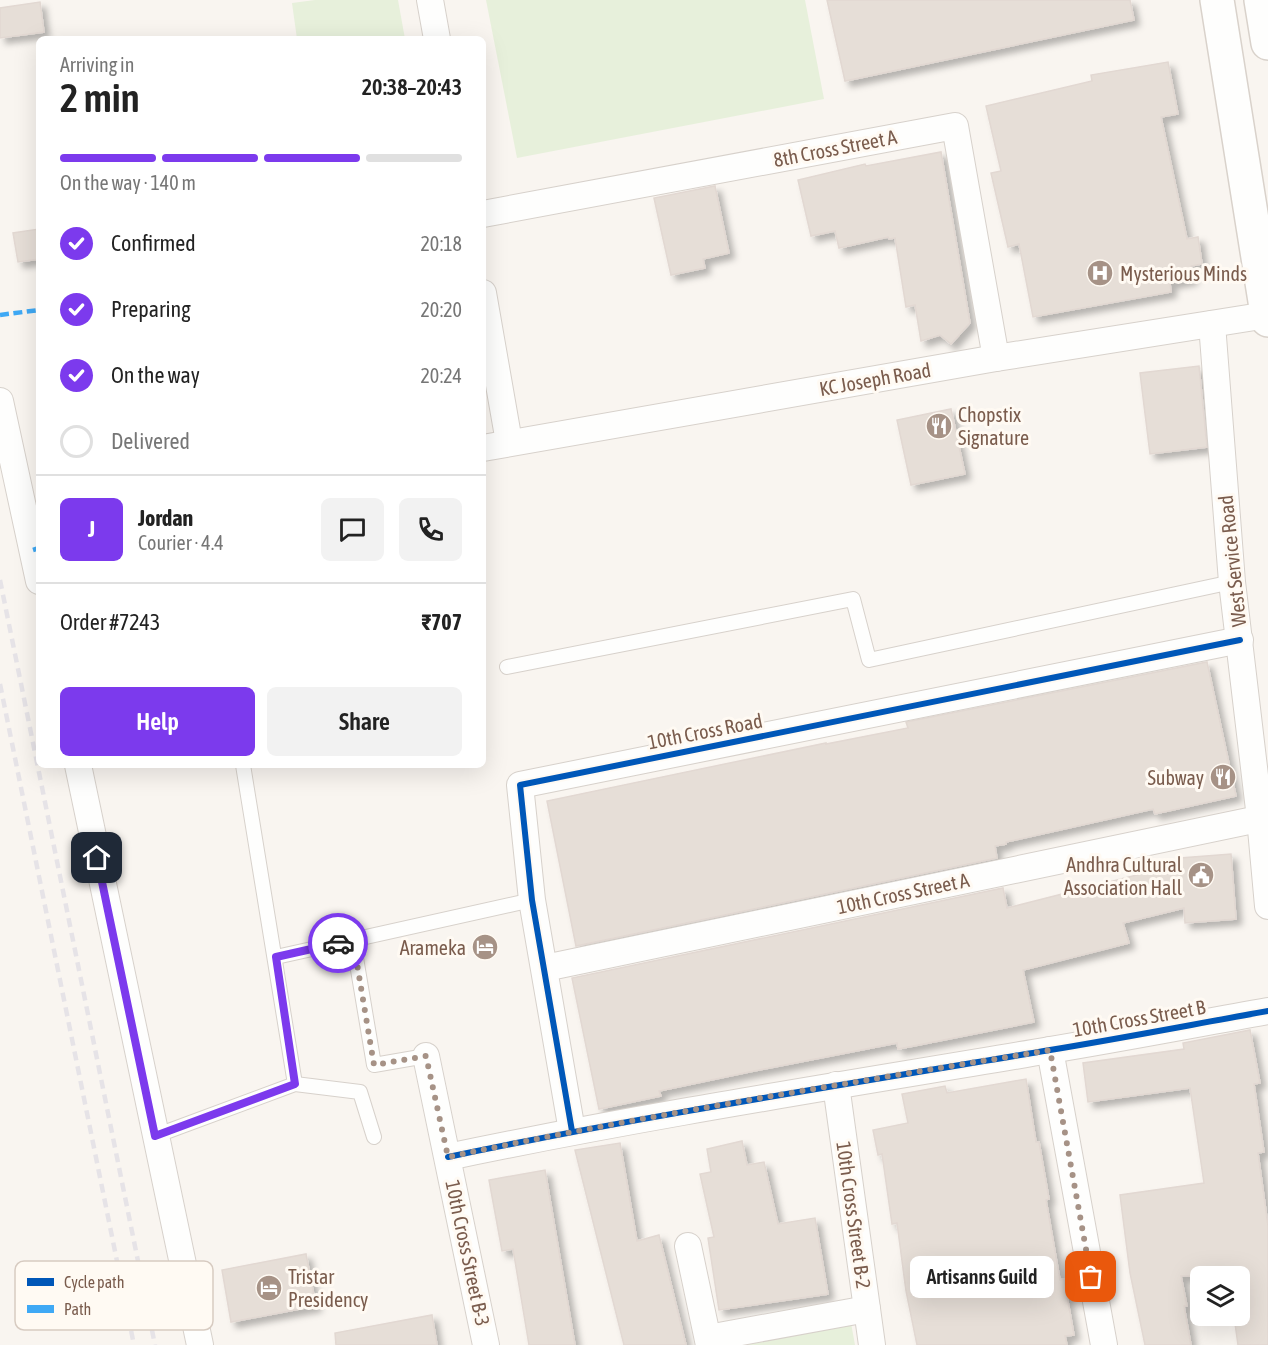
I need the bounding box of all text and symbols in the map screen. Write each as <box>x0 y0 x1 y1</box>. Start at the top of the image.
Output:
text: Arriving in <box>60 53 134 76</box>
text: 20:38–20:43 <box>362 74 462 100</box>
text: 2 min <box>60 76 140 120</box>
street label: 8th Cross Street A <box>771 125 899 171</box>
text: On the way · 140 m <box>60 171 196 194</box>
icon: check <box>60 227 93 260</box>
text: Confirmed <box>111 230 196 256</box>
text: 20:18 <box>420 232 462 255</box>
hospital icon: Mysterious Minds <box>1085 258 1115 288</box>
place label: Mysterious Minds <box>1120 262 1247 285</box>
icon: check <box>60 293 93 326</box>
text: Preparing <box>111 296 191 322</box>
text: 20:20 <box>420 298 462 321</box>
street label: KC Joseph Road <box>817 358 933 400</box>
icon: check <box>60 359 93 392</box>
text: On the way <box>111 362 200 388</box>
text: 20:24 <box>420 364 462 387</box>
place label: Chopstix Signature <box>958 403 1029 449</box>
restaurant icon: Chopstix Signature <box>924 411 954 441</box>
text: Delivered <box>111 428 190 454</box>
street label: West Service Road <box>1214 494 1250 628</box>
button: chat <box>321 498 384 561</box>
button: phone <box>399 498 462 561</box>
text: Jordan <box>138 505 193 531</box>
text: J <box>88 516 95 542</box>
text: Courier · 4.4 <box>138 531 224 554</box>
text: Order #7243 <box>60 609 160 635</box>
text: ₹707 <box>422 609 462 635</box>
button: Help <box>60 687 255 756</box>
button: Share <box>267 687 462 756</box>
street label: 10th Cross Road <box>646 709 764 753</box>
restaurant icon: Subway <box>1208 762 1238 792</box>
place label: Subway <box>1147 766 1204 789</box>
pin <box>71 832 122 883</box>
icon: home <box>80 841 113 874</box>
place label: Andhra Cultural Association Hall <box>1064 853 1183 899</box>
public building icon: Andhra Cultural Association Hall <box>1186 860 1216 890</box>
street label: 10th Cross Street A <box>835 868 971 918</box>
courier <box>308 913 368 973</box>
icon: car <box>322 927 355 960</box>
hotel icon: Arameka <box>470 932 500 962</box>
place label: Arameka <box>400 936 466 959</box>
street label: 10th Cross Street B <box>1071 995 1208 1041</box>
street label: 10th Cross Street B-2 <box>832 1140 876 1290</box>
street label: 10th Cross Street B-3 <box>441 1178 495 1328</box>
pin <box>1065 1251 1116 1302</box>
callout: Artisanns Guild <box>911 1256 1055 1298</box>
icon: bag <box>1074 1260 1107 1293</box>
legend <box>15 1261 213 1330</box>
place label: Tristar Presidency <box>288 1265 368 1311</box>
text: Artisanns Guild <box>927 1265 1037 1288</box>
map controls <box>1190 1266 1250 1326</box>
button: layers <box>1190 1266 1250 1326</box>
text: Cycle path <box>64 1273 124 1292</box>
hotel icon: Tristar Presidency <box>254 1273 284 1303</box>
text: Path <box>64 1300 91 1318</box>

